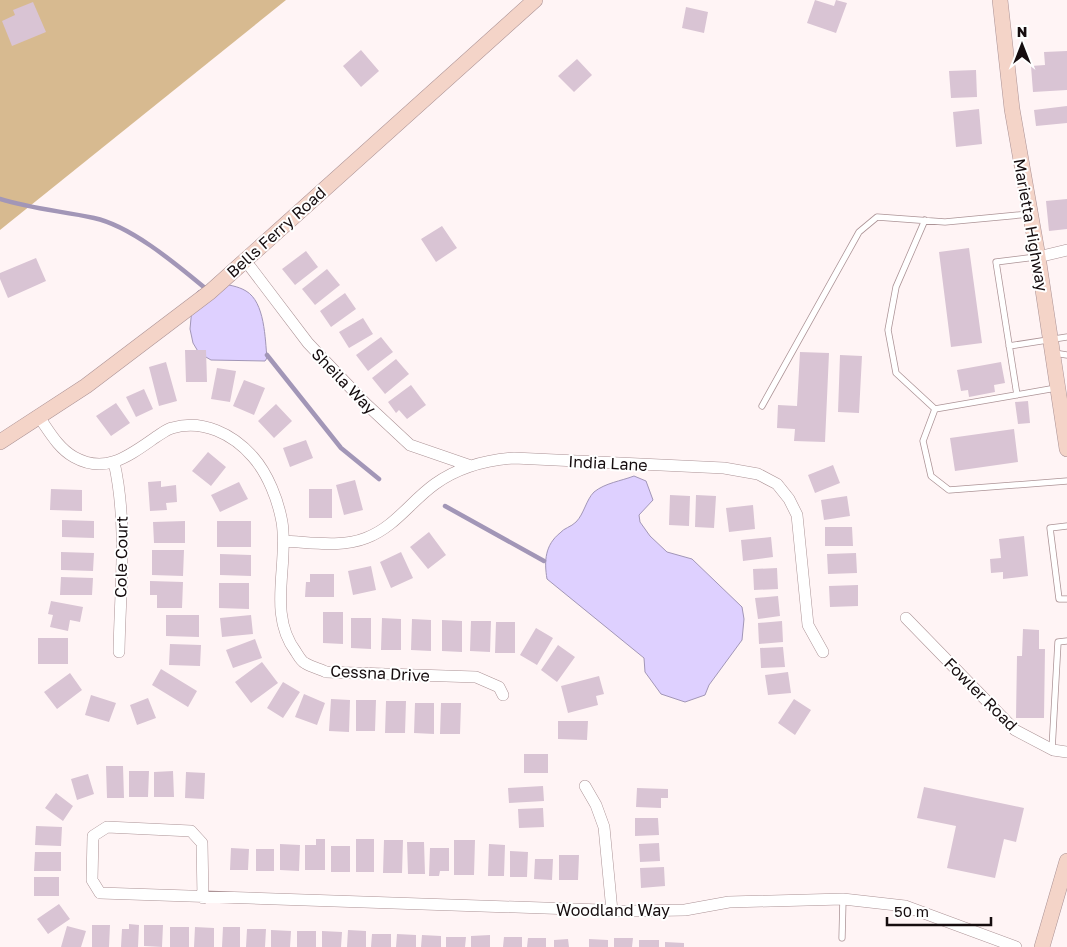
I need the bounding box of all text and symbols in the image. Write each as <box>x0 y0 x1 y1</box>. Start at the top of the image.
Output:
north arrow <box>997 20 1047 70</box>
text: N <box>1017 23 1027 40</box>
street label: Marietta Highway <box>1009 157 1053 293</box>
street label: Bells Ferry Road <box>222 182 330 282</box>
street label: Sheila Way <box>308 344 380 418</box>
street label: India Lane <box>568 451 648 475</box>
street label: Cole Court <box>110 516 132 598</box>
street label: Fowler Road <box>940 653 1022 735</box>
street label: Cessna Drive <box>330 660 430 686</box>
scale bar <box>887 894 991 926</box>
street label: Woodland Way <box>556 900 670 920</box>
text: 50 m <box>894 902 929 920</box>

